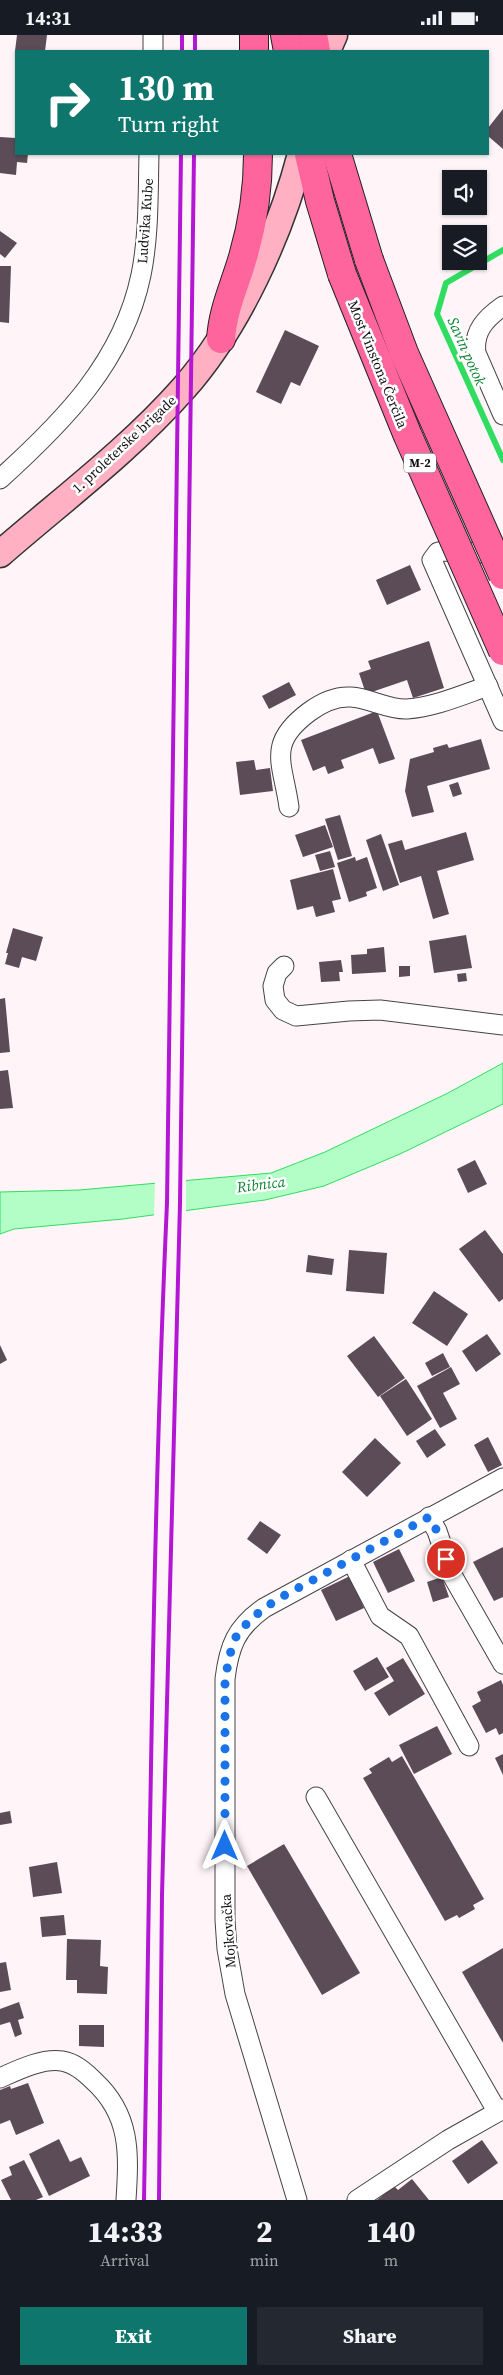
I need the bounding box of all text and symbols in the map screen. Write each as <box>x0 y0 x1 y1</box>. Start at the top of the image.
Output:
text: 14:31 <box>25 5 72 31</box>
text: 130 m <box>118 64 214 112</box>
icon: right <box>35 70 100 135</box>
text: Turn right <box>118 109 219 139</box>
map controls <box>442 170 487 270</box>
button: sound <box>442 170 487 215</box>
street label: Ludvika Kube <box>132 178 158 264</box>
button: layers <box>442 225 487 270</box>
street label: Most Vinstona Čerčila <box>343 297 413 432</box>
water label: Savin potok <box>443 313 492 389</box>
street label: 1. proleterske brigade <box>68 390 180 498</box>
road number: M-2 <box>404 453 436 473</box>
water label: Ribnica <box>235 1171 287 1197</box>
pin <box>425 1538 467 1580</box>
icon: arrive <box>432 1545 460 1573</box>
position arrow <box>198 1819 250 1871</box>
street label: Mojkovačka <box>215 1892 241 1969</box>
text: 14:33 <box>87 2211 162 2252</box>
text: 2 <box>256 2211 273 2252</box>
text: 140 <box>366 2211 416 2252</box>
text: Arrival <box>100 2249 150 2271</box>
text: min <box>250 2249 279 2271</box>
text: m <box>384 2249 398 2271</box>
button: Exit <box>20 2307 247 2365</box>
button: Share <box>257 2307 483 2365</box>

